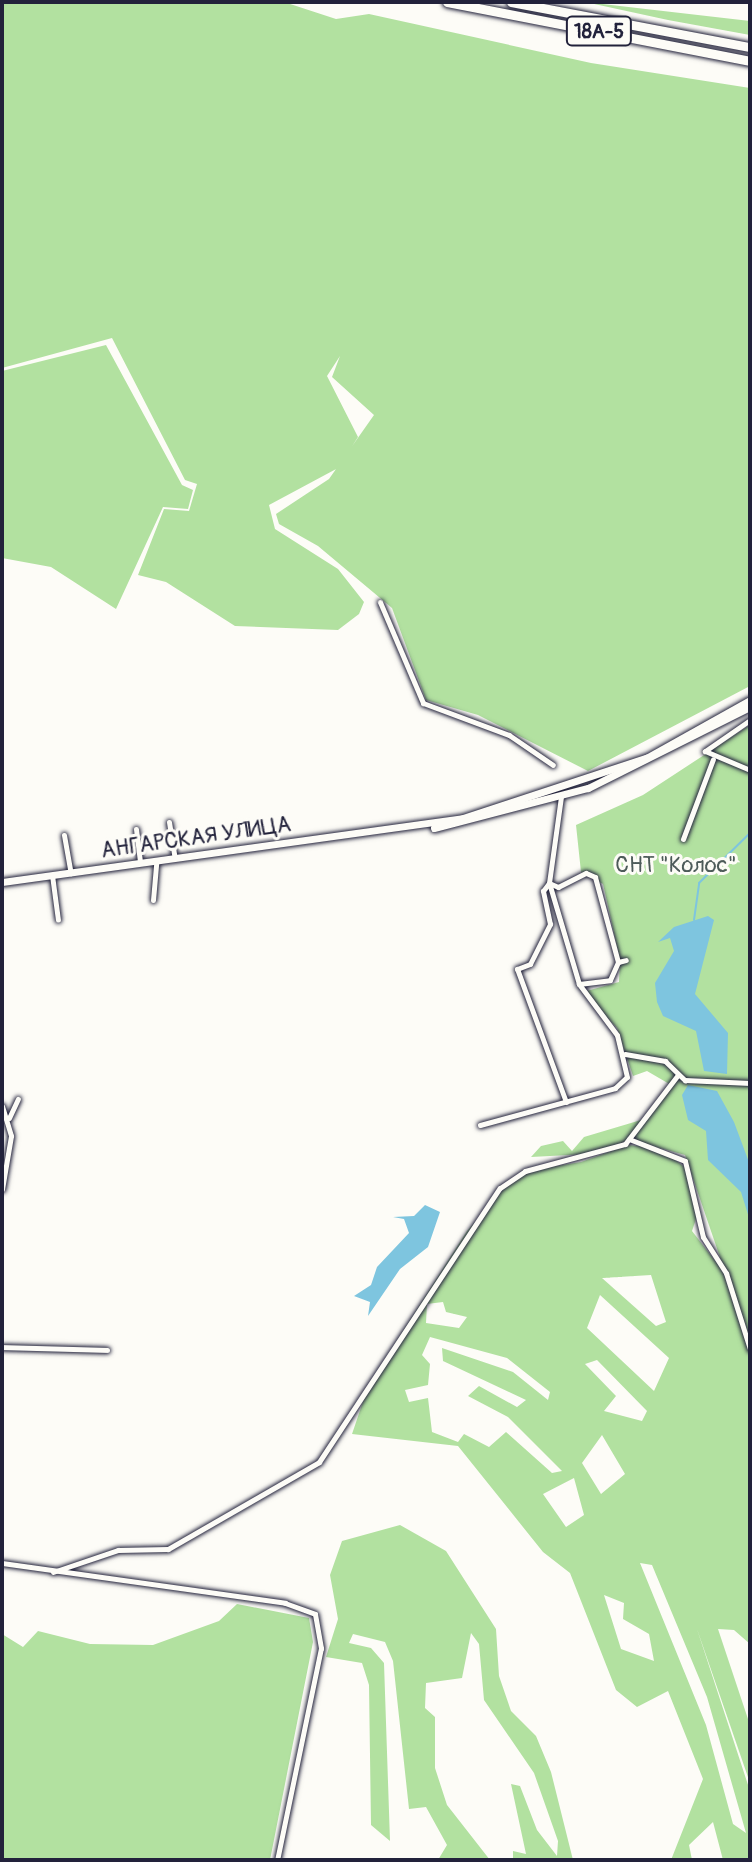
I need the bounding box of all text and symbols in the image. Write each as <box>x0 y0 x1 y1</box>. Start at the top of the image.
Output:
road number: 18А-5 <box>565 15 633 47</box>
street label: АНГАРСКАЯ УЛИЦА <box>99 812 293 864</box>
park label: СНТ "Колос" <box>615 853 737 879</box>

